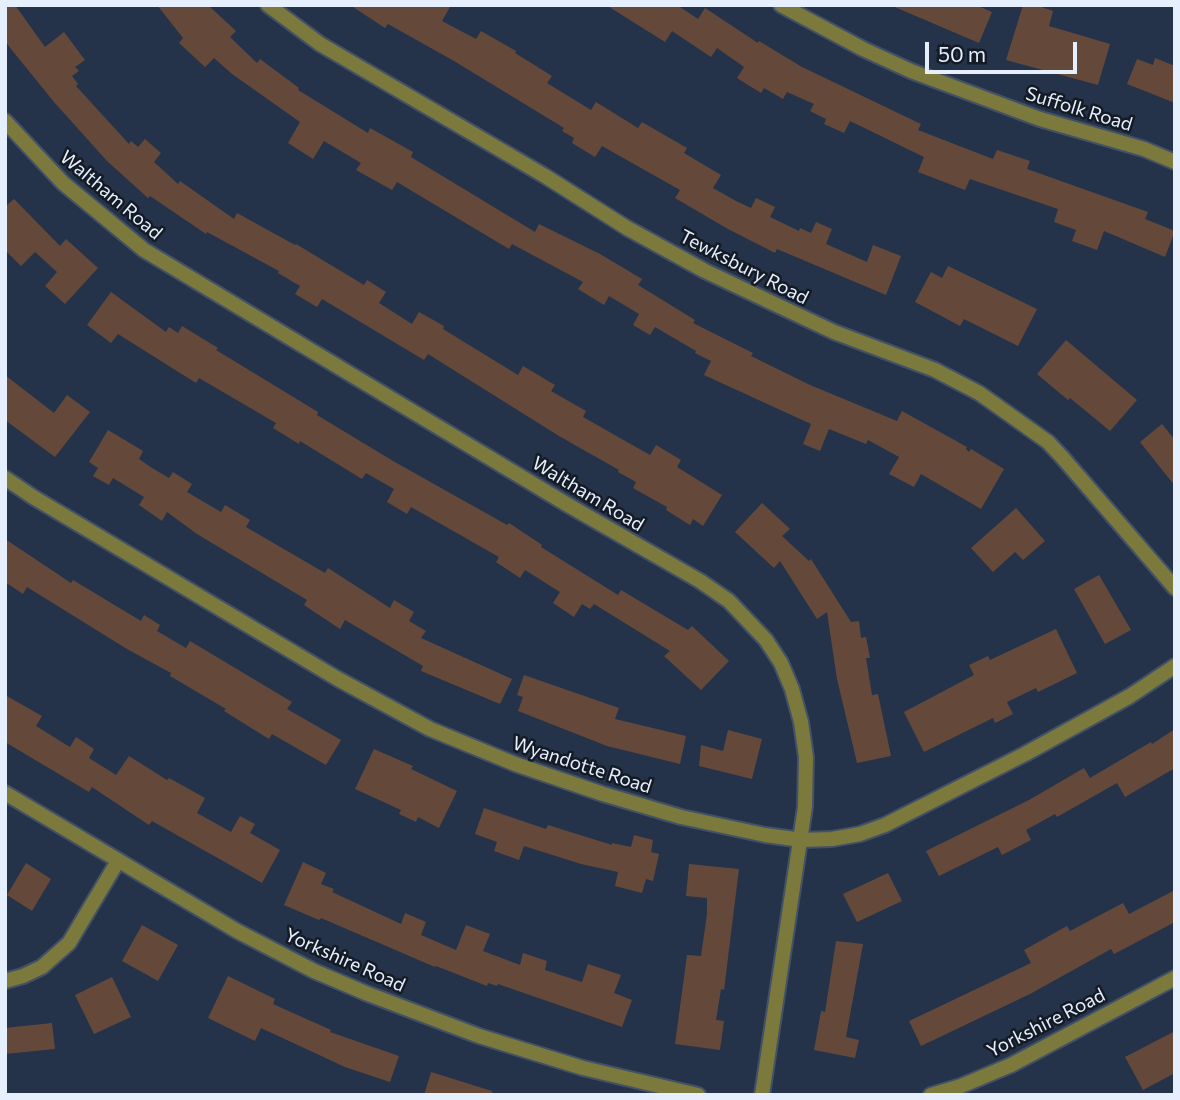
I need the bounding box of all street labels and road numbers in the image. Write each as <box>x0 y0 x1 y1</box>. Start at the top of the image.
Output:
street label: Suffolk Road <box>1023 82 1135 136</box>
street label: Waltham Road <box>55 146 167 244</box>
street label: Tewksbury Road <box>676 225 812 309</box>
street label: Waltham Road <box>528 452 648 536</box>
street label: Wyandotte Road <box>510 732 654 798</box>
street label: Yorkshire Road <box>281 923 409 997</box>
street label: Yorkshire Road <box>983 983 1109 1063</box>

